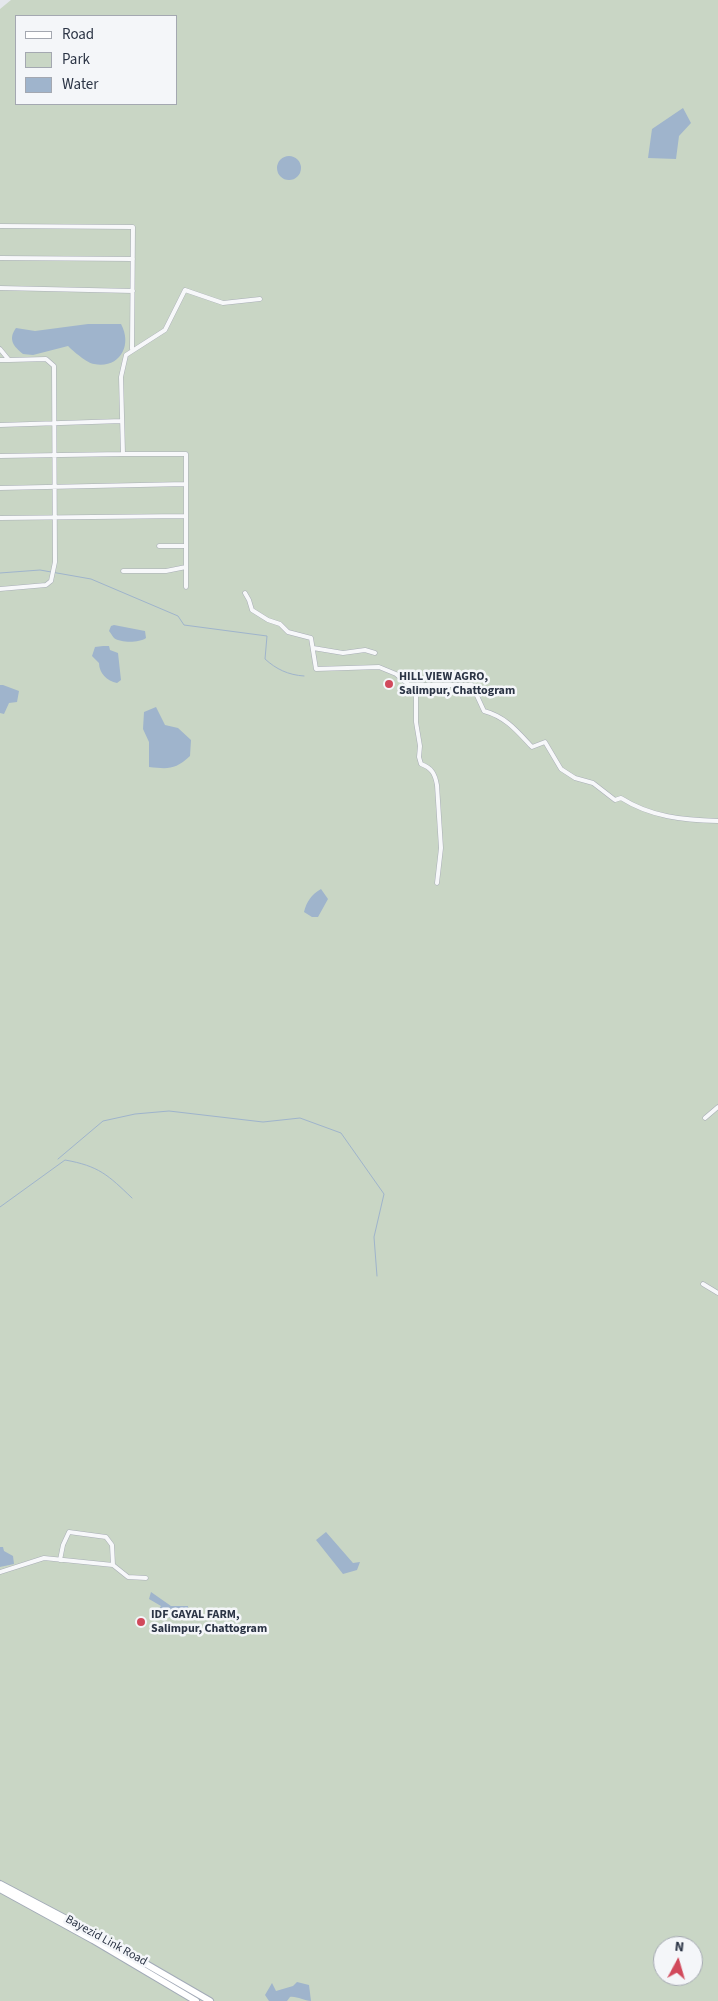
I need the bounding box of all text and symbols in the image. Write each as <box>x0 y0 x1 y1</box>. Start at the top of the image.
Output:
legend <box>15 15 178 105</box>
text: Road <box>62 24 94 45</box>
text: Park <box>62 49 90 70</box>
text: Water <box>62 74 98 95</box>
place label: HILL VIEW AGRO, Salimpur, Chattogram <box>399 670 515 698</box>
marker: HILL VIEW AGRO, Salimpur, Chattogram <box>383 678 395 690</box>
place label: IDF GAYAL FARM, Salimpur, Chattogram <box>151 1608 267 1636</box>
marker: IDF GAYAL FARM, Salimpur, Chattogram <box>135 1616 147 1628</box>
street label: Bayezid Link Road <box>63 1913 149 1969</box>
north arrow <box>653 1936 703 1986</box>
text: N <box>674 1937 685 1958</box>

